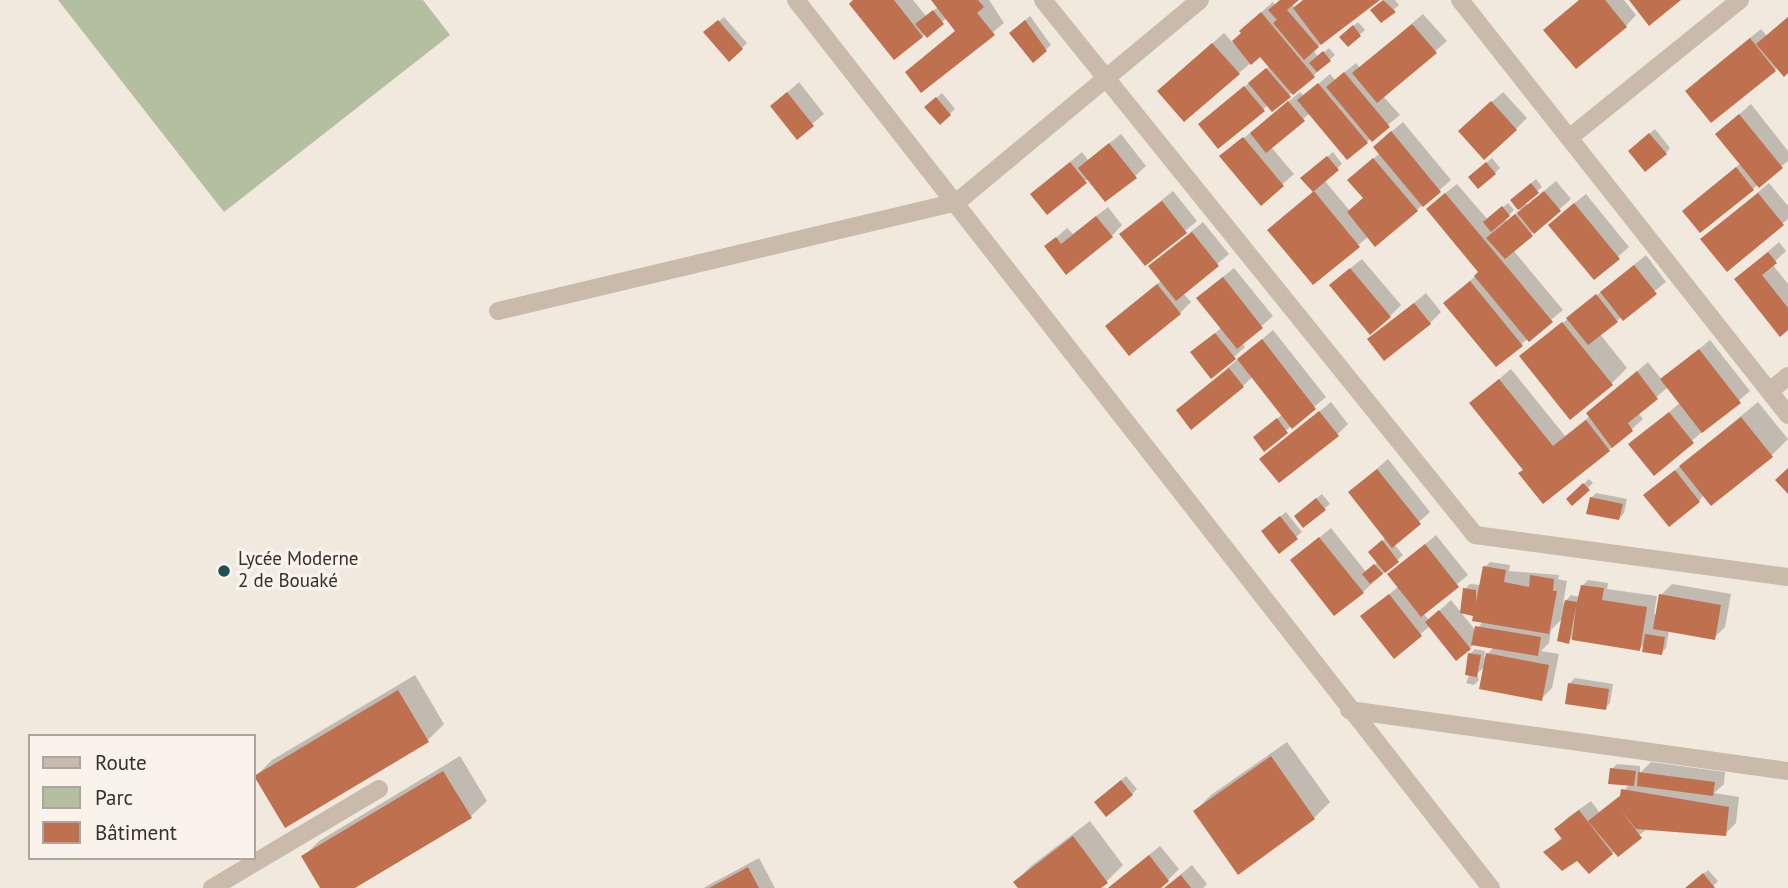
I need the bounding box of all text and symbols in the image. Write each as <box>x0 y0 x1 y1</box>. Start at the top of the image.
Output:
place label: Lycée Moderne 2 de Bouaké <box>238 549 358 593</box>
marker: Lycée Moderne 2 de Bouaké <box>216 563 232 579</box>
legend <box>28 734 256 860</box>
text: Route <box>95 749 147 776</box>
text: Parc <box>95 784 133 811</box>
text: Bâtiment <box>95 819 177 846</box>

